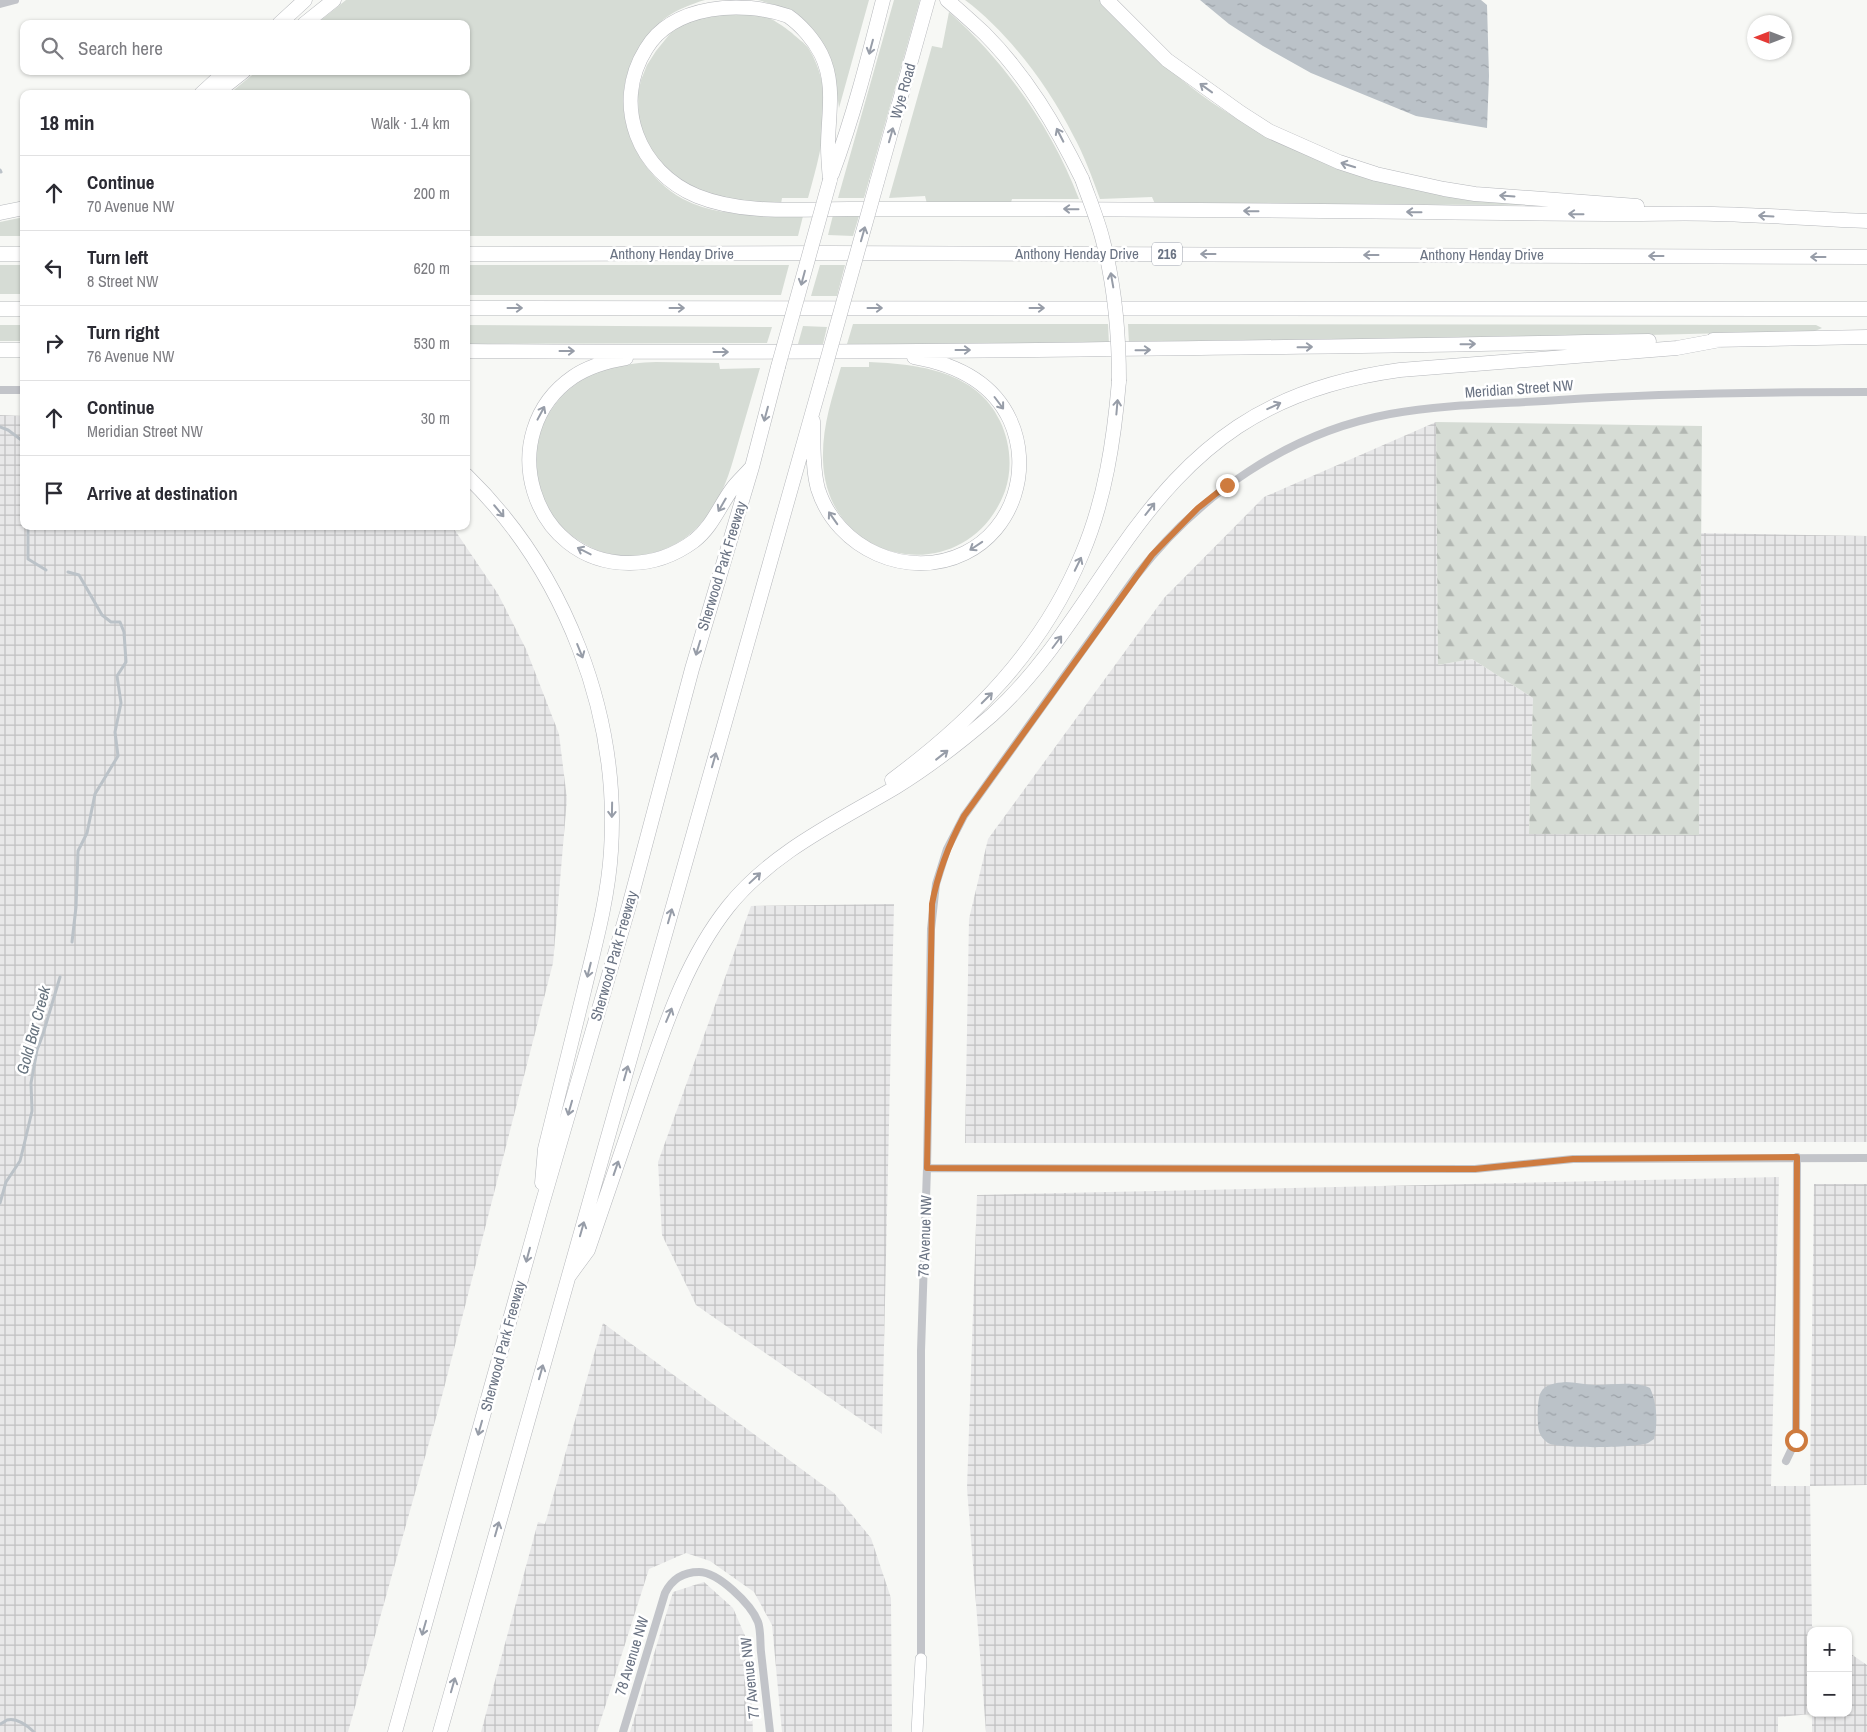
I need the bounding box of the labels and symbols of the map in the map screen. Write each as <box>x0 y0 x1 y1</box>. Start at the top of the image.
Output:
north arrow <box>1747 15 1792 60</box>
one-way arrow <box>866 39 875 55</box>
street label: Wye Road <box>885 60 921 121</box>
one-way arrow <box>1199 83 1213 93</box>
one-way arrow <box>886 127 896 143</box>
one-way arrow <box>1055 128 1065 143</box>
one-way arrow <box>1340 160 1356 170</box>
one-way arrow <box>1499 191 1515 201</box>
one-way arrow <box>1063 204 1080 214</box>
one-way arrow <box>1243 206 1259 215</box>
one-way arrow <box>1406 207 1422 217</box>
one-way arrow <box>1568 209 1584 219</box>
one-way arrow <box>1758 212 1774 221</box>
one-way arrow <box>858 226 868 242</box>
road number: 216 <box>1152 242 1182 266</box>
street label: Anthony Henday Drive <box>609 243 734 264</box>
street label: Anthony Henday Drive <box>1014 243 1139 264</box>
street label: Anthony Henday Drive <box>1419 244 1544 265</box>
one-way arrow <box>1201 249 1217 259</box>
one-way arrow <box>1363 250 1380 260</box>
one-way arrow <box>1648 251 1664 261</box>
one-way arrow <box>1811 252 1827 262</box>
one-way arrow <box>797 269 807 285</box>
one-way arrow <box>1106 273 1116 289</box>
one-way arrow <box>506 303 523 313</box>
one-way arrow <box>669 303 685 313</box>
one-way arrow <box>866 303 883 313</box>
one-way arrow <box>1029 303 1045 313</box>
one-way arrow <box>1459 339 1475 349</box>
one-way arrow <box>1296 342 1313 352</box>
one-way arrow <box>954 345 970 355</box>
one-way arrow <box>1134 345 1150 354</box>
one-way arrow <box>559 347 575 356</box>
one-way arrow <box>712 347 729 357</box>
street label: Meridian Street NW <box>1464 374 1574 403</box>
one-way arrow <box>994 396 1005 409</box>
one-way arrow <box>1112 400 1122 416</box>
one-way arrow <box>1266 400 1281 410</box>
one-way arrow <box>537 406 546 421</box>
one-way arrow <box>761 406 770 422</box>
route end <box>1216 474 1239 497</box>
street label: Sherwood Park Freeway <box>692 498 751 633</box>
one-way arrow <box>717 498 727 512</box>
one-way arrow <box>1145 502 1156 515</box>
one-way arrow <box>493 504 504 517</box>
one-way arrow <box>828 511 838 525</box>
one-way arrow <box>969 541 983 551</box>
one-way arrow <box>577 546 592 556</box>
one-way arrow <box>1073 557 1083 572</box>
one-way arrow <box>1052 636 1063 649</box>
one-way arrow <box>693 639 703 655</box>
one-way arrow <box>576 643 585 658</box>
one-way arrow <box>981 692 993 704</box>
one-way arrow <box>935 750 949 760</box>
one-way arrow <box>710 752 719 768</box>
one-way arrow <box>607 801 616 817</box>
one-way arrow <box>749 872 761 884</box>
street label: Sherwood Park Freeway <box>585 887 642 1023</box>
one-way arrow <box>665 909 675 925</box>
one-way arrow <box>584 962 593 978</box>
water label: Gold Bar Creek <box>11 983 55 1077</box>
one-way arrow <box>665 1008 675 1023</box>
one-way arrow <box>621 1065 631 1081</box>
one-way arrow <box>564 1099 574 1115</box>
one-way arrow <box>612 1161 621 1177</box>
street label: 76 Avenue NW <box>913 1194 936 1277</box>
one-way arrow <box>577 1222 587 1238</box>
one-way arrow <box>523 1246 532 1262</box>
street label: Sherwood Park Freeway <box>475 1277 530 1414</box>
one-way arrow <box>537 1365 547 1381</box>
one-way arrow <box>475 1420 484 1436</box>
route start <box>1785 1429 1808 1452</box>
one-way arrow <box>493 1521 503 1537</box>
street label: 78 Avenue NW <box>610 1613 654 1698</box>
one-way arrow <box>419 1619 428 1635</box>
street label: 77 Avenue NW <box>735 1636 764 1720</box>
one-way arrow <box>449 1678 458 1694</box>

